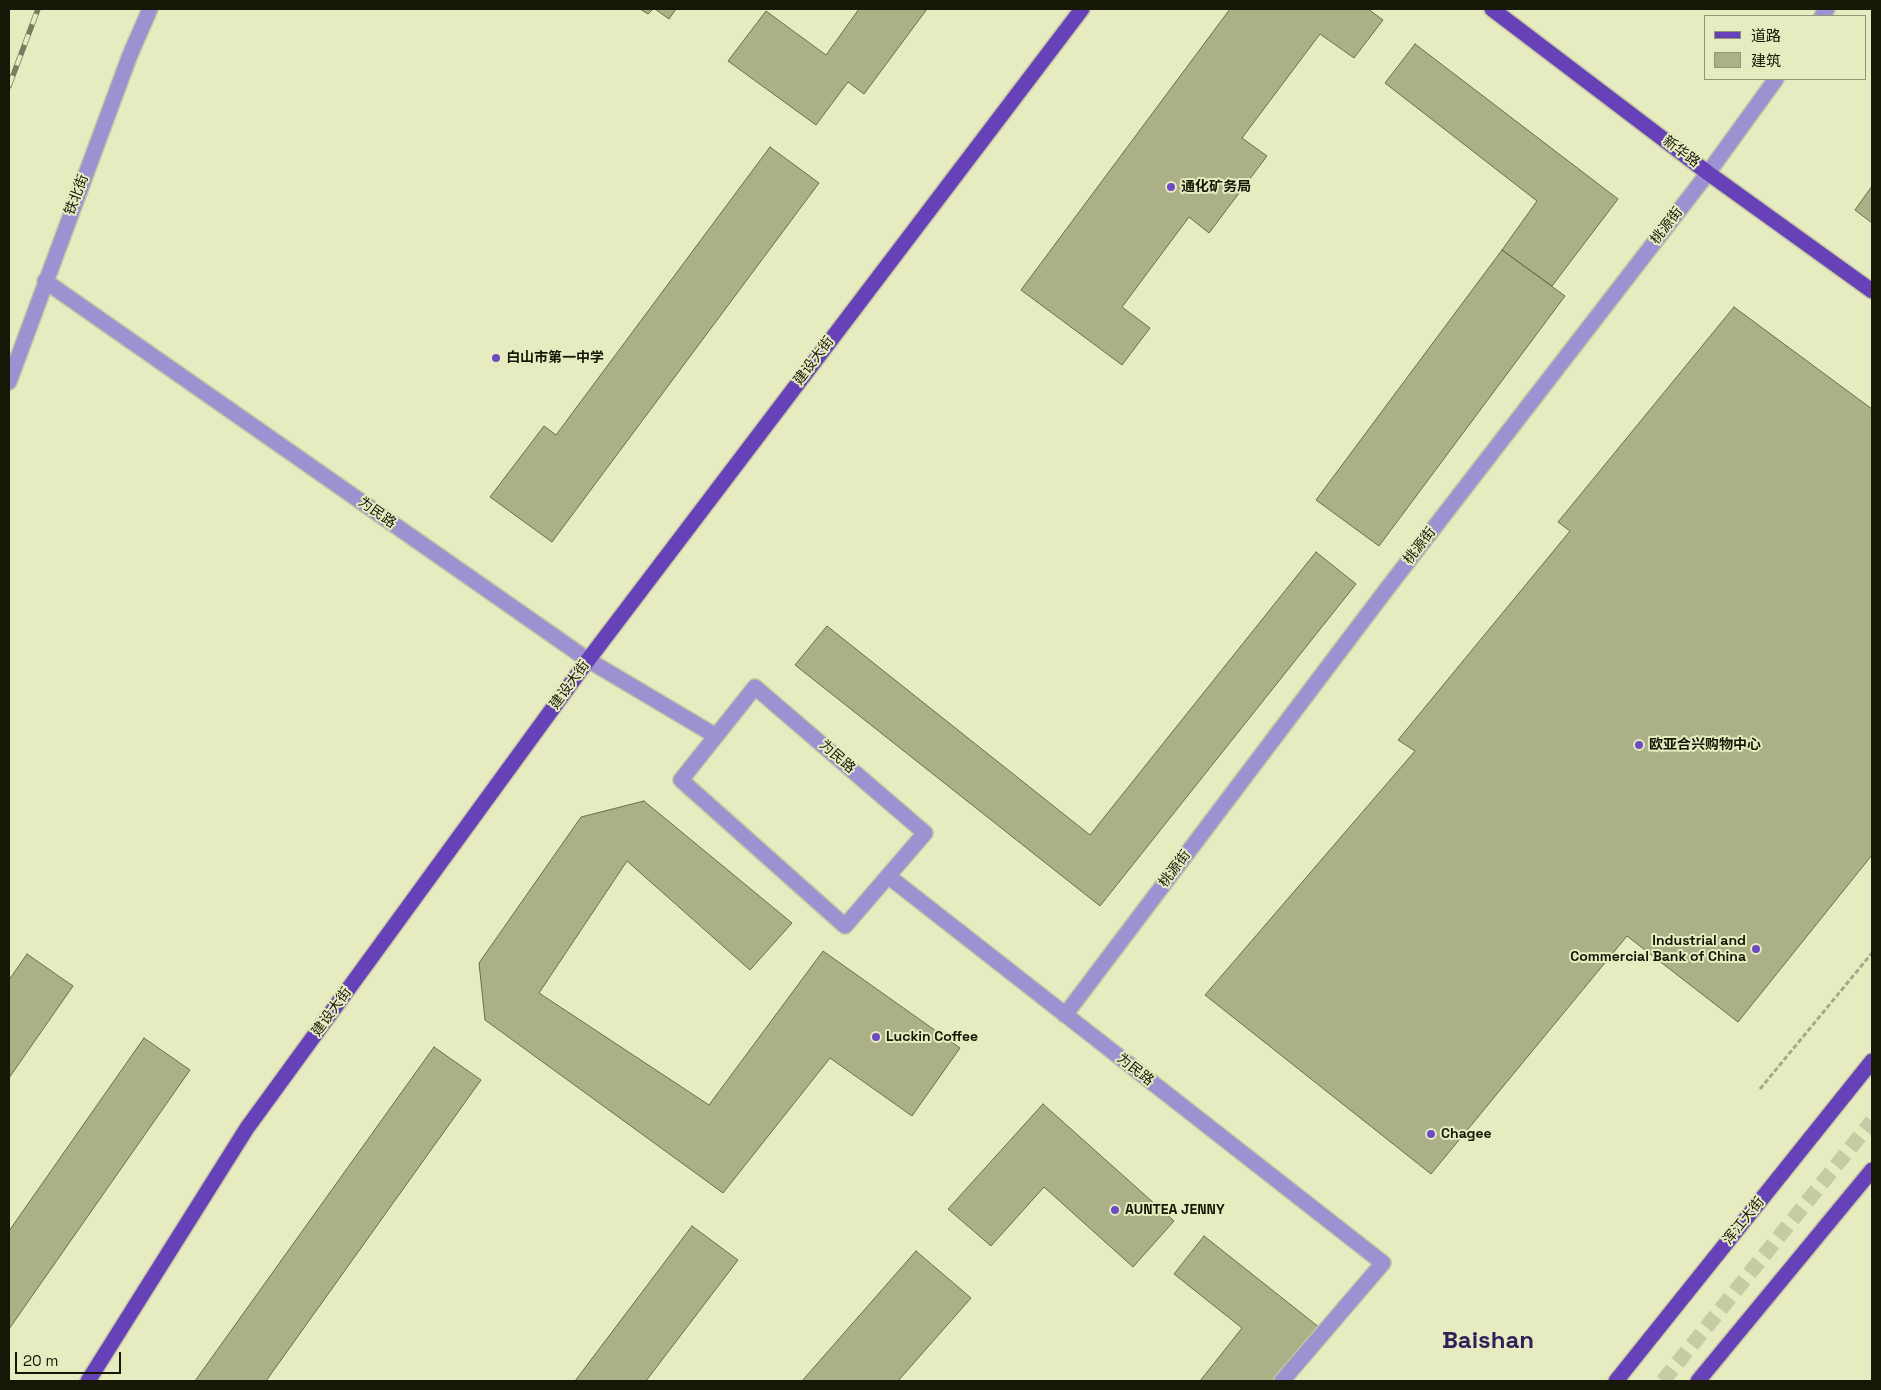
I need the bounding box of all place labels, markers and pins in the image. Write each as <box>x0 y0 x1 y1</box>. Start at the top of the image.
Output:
place label: 通化矿务局 <box>1181 179 1251 195</box>
marker: 通化矿务局 <box>1165 181 1177 193</box>
place label: 白山市第一中学 <box>506 350 604 366</box>
marker: 白山市第一中学 <box>490 352 502 364</box>
place label: 欧亚合兴购物中心 <box>1649 737 1761 753</box>
marker: 欧亚合兴购物中心 <box>1633 739 1645 751</box>
place label: Industrial and Commercial Bank of China <box>1570 933 1746 966</box>
marker: Industrial and Commercial Bank of China <box>1750 943 1762 955</box>
place label: Luckin Coffee <box>886 1029 978 1045</box>
marker: Luckin Coffee <box>870 1031 882 1043</box>
place label: Chagee <box>1441 1126 1492 1142</box>
marker: Chagee <box>1425 1128 1437 1140</box>
place label: AUNTEA JENNY <box>1125 1202 1225 1218</box>
marker: AUNTEA JENNY <box>1109 1204 1121 1216</box>

